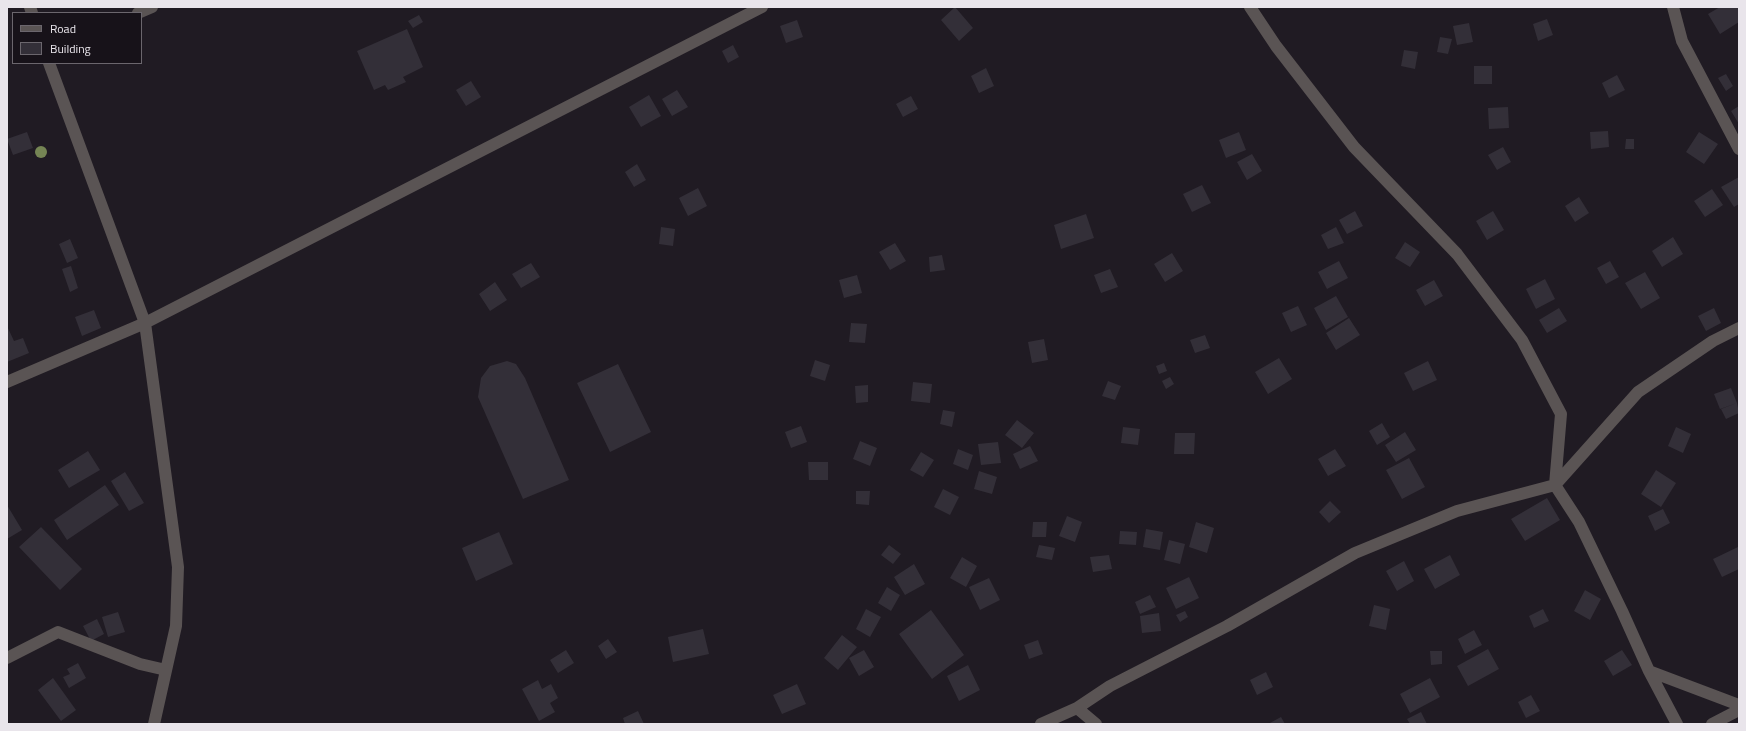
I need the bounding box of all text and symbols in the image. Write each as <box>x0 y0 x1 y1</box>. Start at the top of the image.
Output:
legend <box>12 12 142 64</box>
text: Road <box>50 19 76 38</box>
text: Building <box>50 39 91 58</box>

